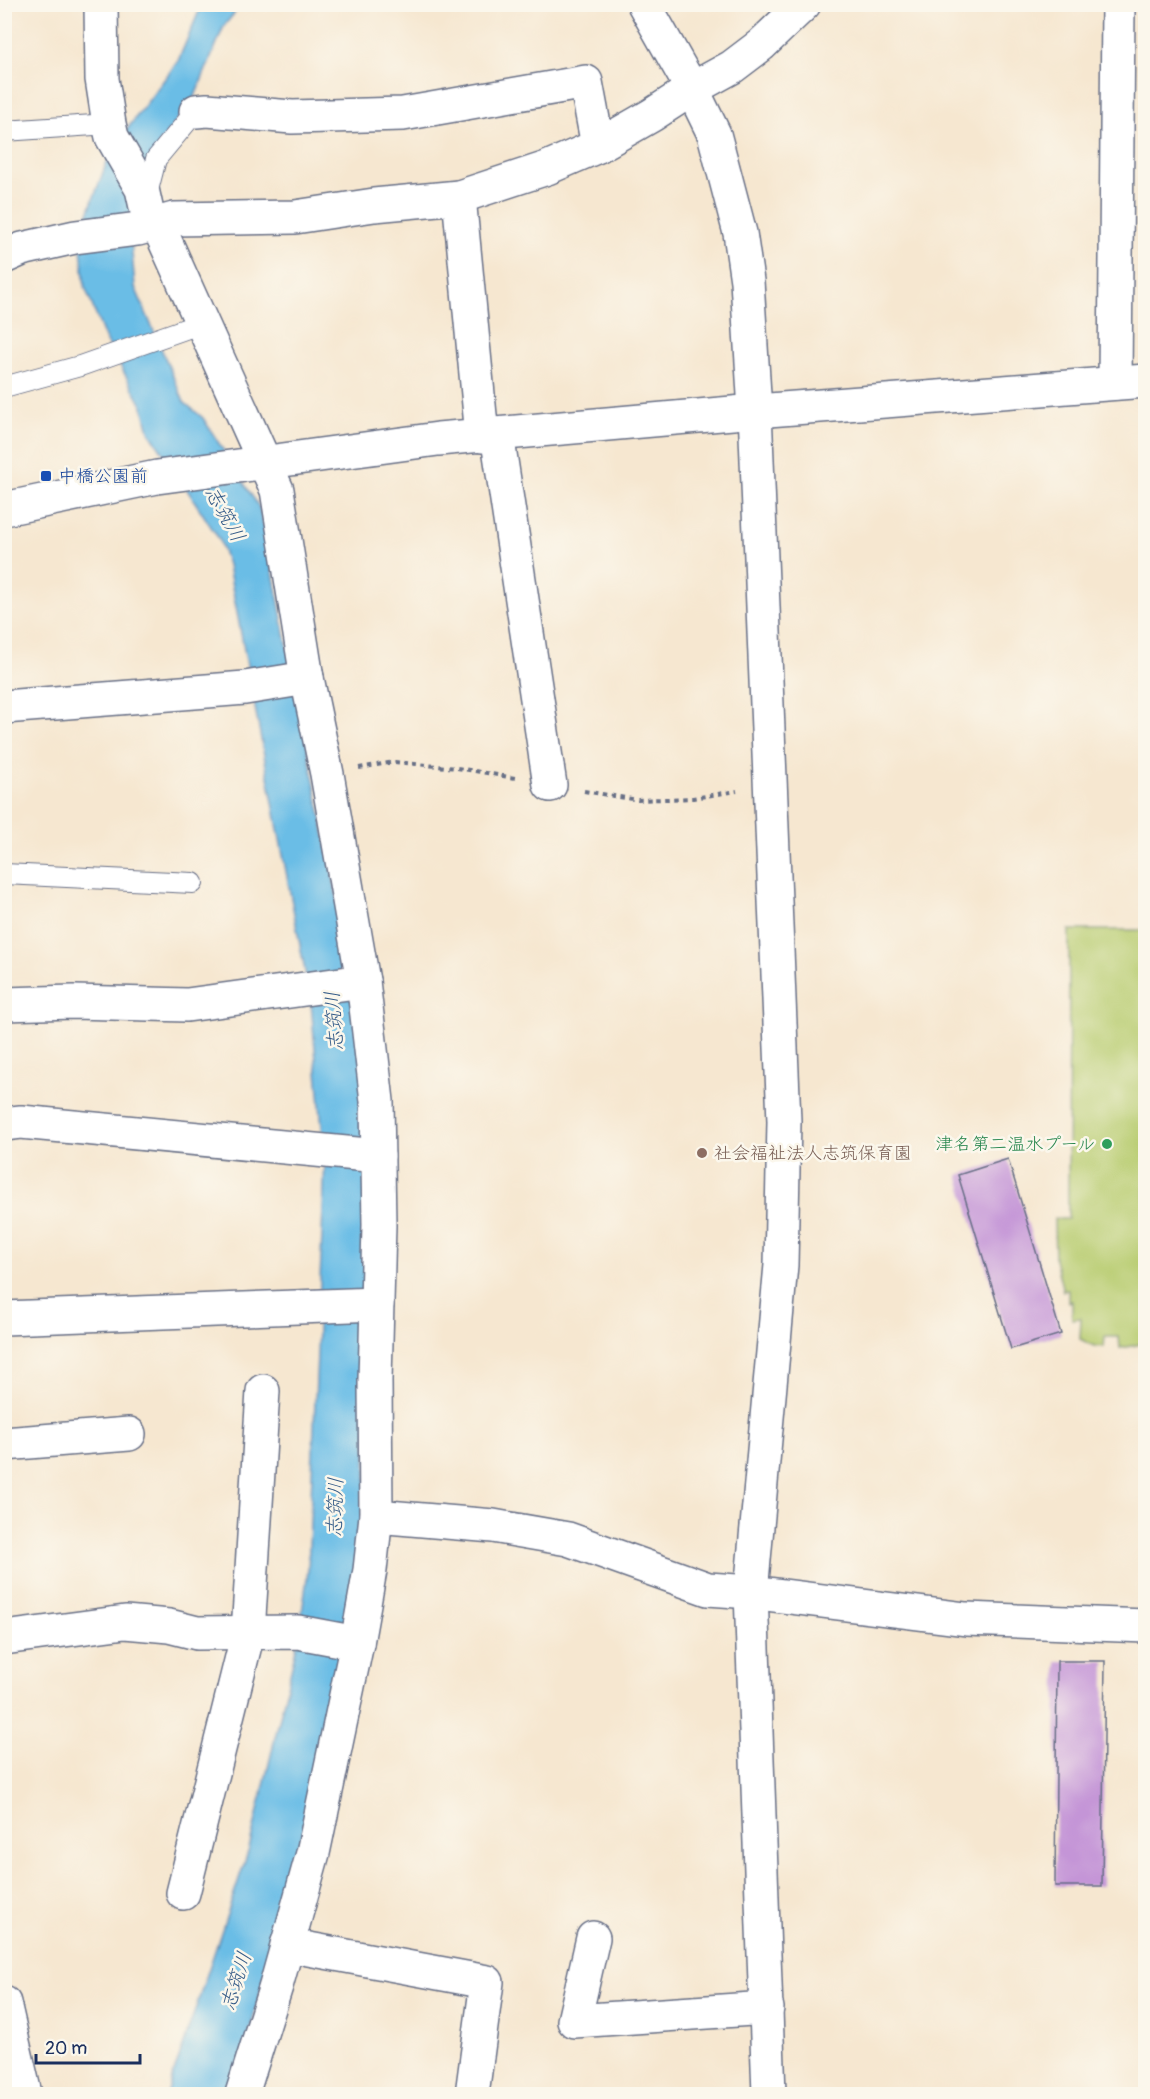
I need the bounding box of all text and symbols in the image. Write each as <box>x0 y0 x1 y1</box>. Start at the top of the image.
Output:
place label: 中橋公園前 <box>58 465 148 488</box>
marker: 中橋公園前 <box>39 469 53 483</box>
water label: 志筑川 <box>200 482 250 546</box>
water label: 志筑川 <box>319 990 349 1052</box>
place label: 津名第二温水プール <box>935 1133 1095 1156</box>
marker: 津名第二温水プール <box>1100 1137 1114 1151</box>
place label: 社会福祉法人志筑保育園 <box>714 1142 912 1165</box>
marker: 社会福祉法人志筑保育園 <box>695 1146 709 1160</box>
water label: 志筑川 <box>321 1477 349 1537</box>
water label: 志筑川 <box>215 1949 257 2013</box>
scale bar <box>36 2027 140 2065</box>
text: 20 m <box>45 2037 87 2060</box>

